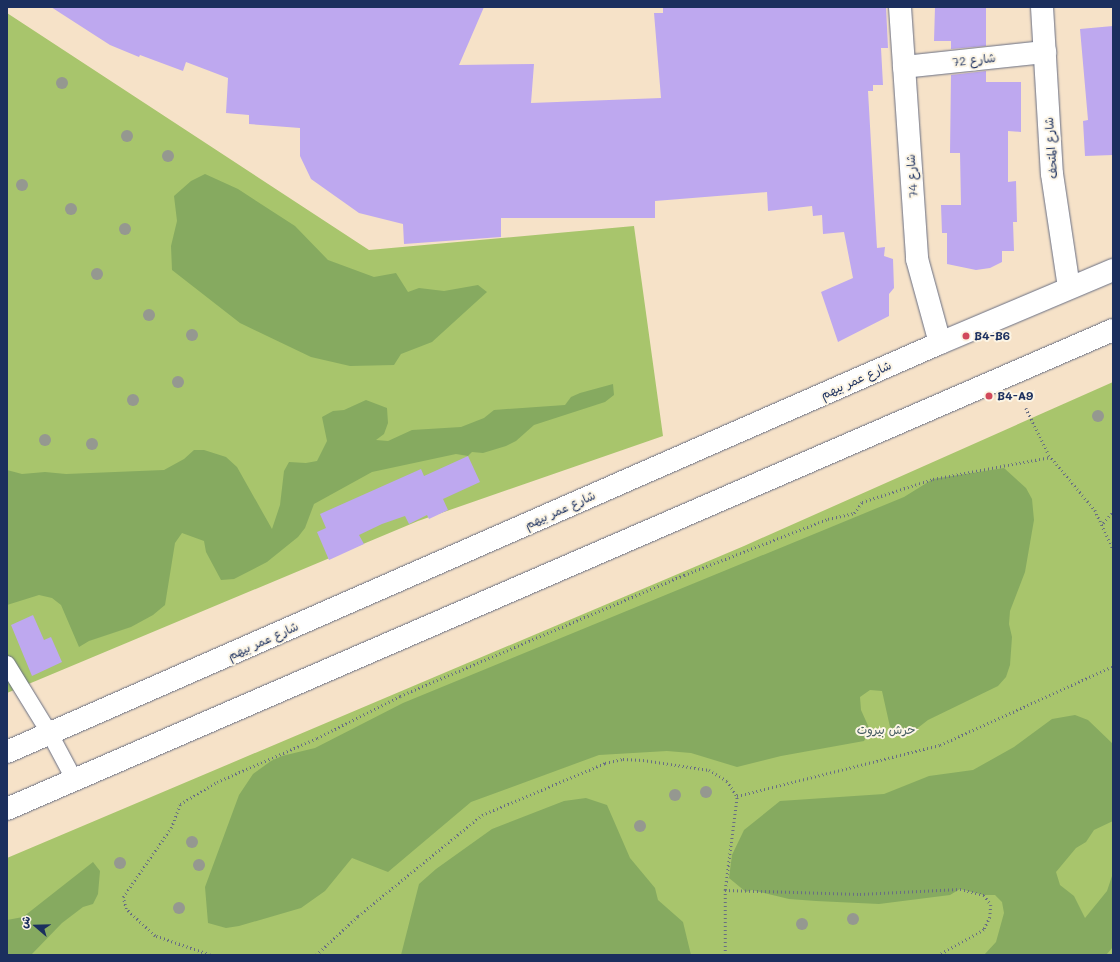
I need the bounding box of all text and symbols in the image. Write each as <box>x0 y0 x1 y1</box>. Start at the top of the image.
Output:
street label: شارع 72 <box>952 51 996 69</box>
street label: شارع المتحف <box>1042 117 1060 179</box>
street label: شارع 74 <box>903 154 921 198</box>
place label: B4-B6 <box>974 329 1010 343</box>
marker: B4-B6 <box>961 331 971 341</box>
street label: شارع عمر بيهم <box>818 358 894 402</box>
place label: B4-A9 <box>997 389 1033 403</box>
marker: B4-A9 <box>984 391 994 401</box>
street label: شارع عمر بيهم <box>522 488 598 532</box>
street label: شارع عمر بيهم <box>225 619 301 663</box>
park label: حرش بيروت <box>857 723 915 737</box>
north arrow <box>16 906 56 946</box>
text: ش <box>15 913 33 930</box>

